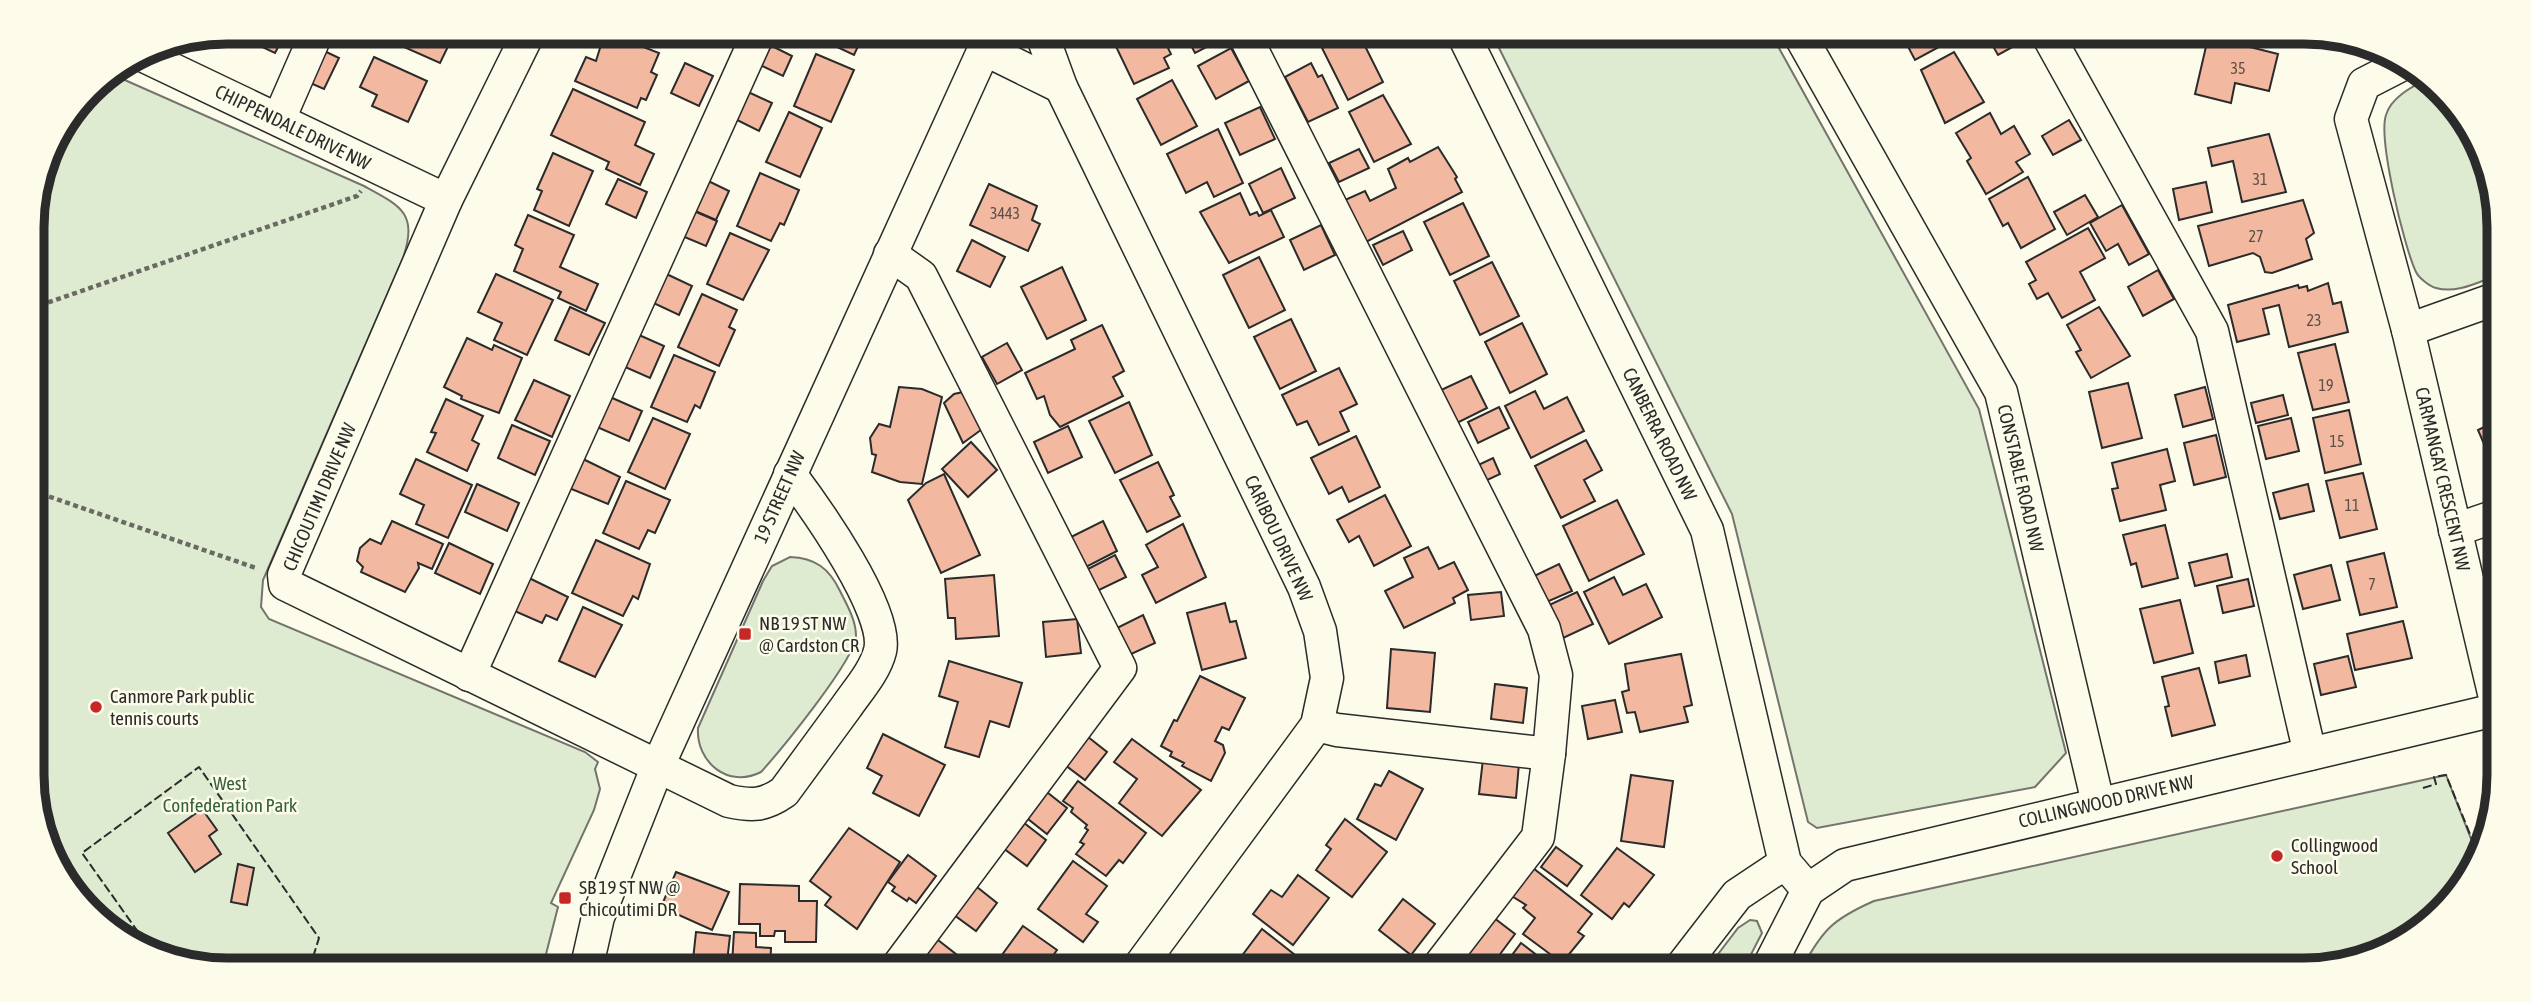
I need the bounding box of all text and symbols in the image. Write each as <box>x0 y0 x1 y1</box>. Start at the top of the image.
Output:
house number: 35 <box>2230 59 2246 77</box>
street label: CHIPPENDALE DRIVE NW <box>212 80 375 174</box>
house number: 31 <box>2252 170 2268 188</box>
house number: 3443 <box>990 204 1020 222</box>
house number: 27 <box>2248 227 2264 245</box>
house number: 23 <box>2306 311 2322 329</box>
street label: CANBERRA ROAD NW <box>1618 364 1702 504</box>
house number: 19 <box>2318 376 2334 394</box>
street label: CARMANGAY CRESCENT NW <box>2411 385 2475 573</box>
street label: CONSTABLE ROAD NW <box>1993 402 2049 554</box>
street label: CHICOUTIMI DRIVE NW <box>278 420 360 574</box>
house number: 15 <box>2329 432 2345 450</box>
street label: 19 STREET NW <box>749 447 809 546</box>
street label: CARIBOU DRIVE NW <box>1240 472 1318 605</box>
house number: 11 <box>2344 496 2360 514</box>
house number: 7 <box>2368 575 2376 593</box>
place label: NB 19 ST NW @ Cardston CR <box>759 612 860 656</box>
marker: NB 19 ST NW @ Cardston CR <box>737 626 753 642</box>
place label: Canmore Park public tennis courts <box>110 685 255 729</box>
marker: Canmore Park public tennis courts <box>88 699 104 715</box>
street label: COLLINGWOOD DRIVE NW <box>2016 770 2196 832</box>
park label: West Confederation Park <box>163 772 298 816</box>
place label: Collingwood School <box>2291 834 2378 878</box>
marker: Collingwood School <box>2269 848 2285 864</box>
place label: SB 19 ST NW @ Chicoutimi DR <box>579 876 681 920</box>
marker: SB 19 ST NW @ Chicoutimi DR <box>557 890 573 906</box>

